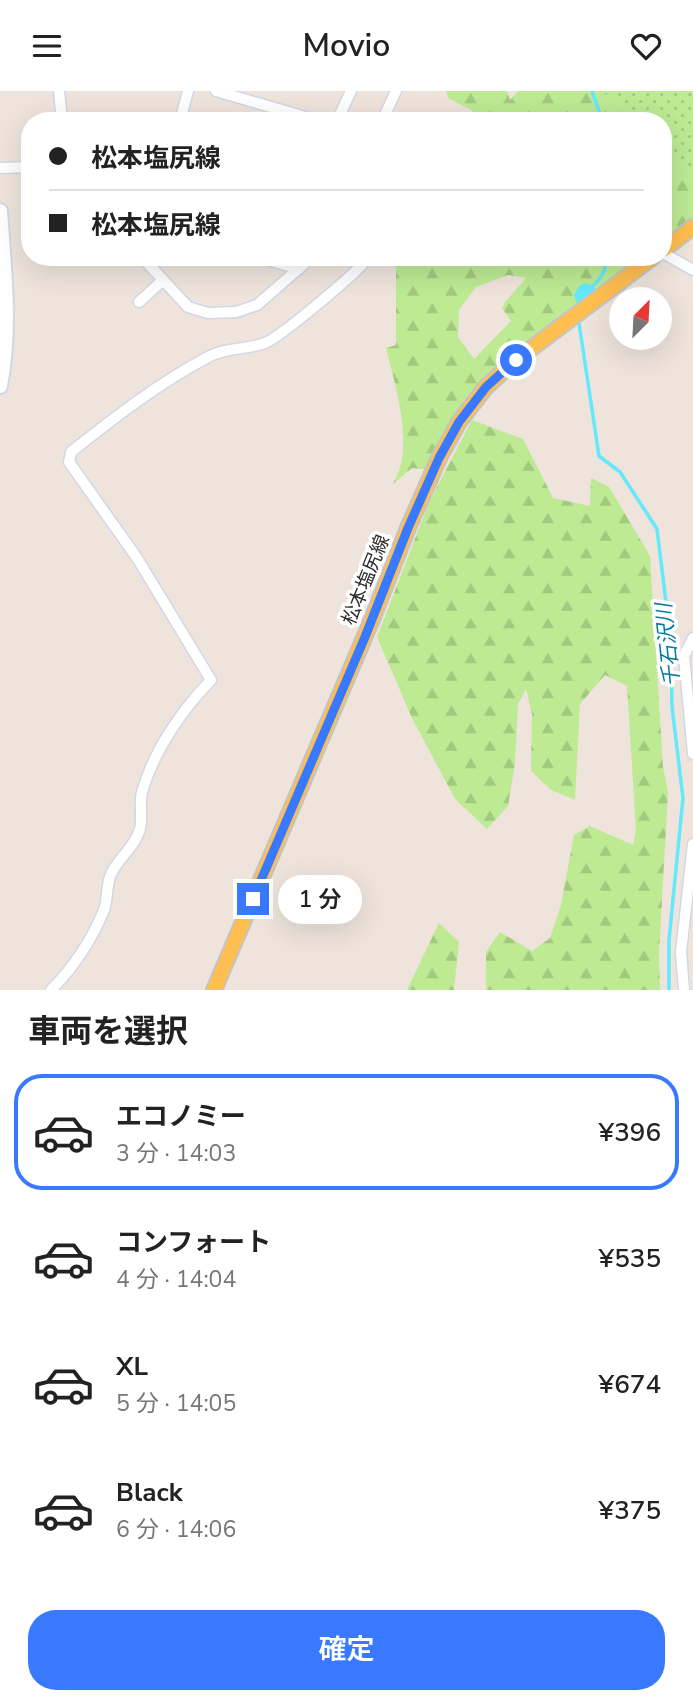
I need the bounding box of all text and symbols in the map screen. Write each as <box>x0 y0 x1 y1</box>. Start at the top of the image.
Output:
text: Movio <box>303 24 390 67</box>
icon: menu <box>28 27 66 65</box>
icon: heart <box>627 27 665 65</box>
text: 松本塩尻線 <box>91 141 221 176</box>
text: 松本塩尻線 <box>91 208 221 243</box>
north arrow <box>609 287 672 350</box>
map controls <box>609 287 672 350</box>
route start <box>500 344 532 376</box>
street label: 松本塩尻線 <box>336 531 396 629</box>
water label: 千石沢川 <box>649 600 686 688</box>
callout: 1 分 <box>278 875 362 923</box>
route end <box>237 883 269 915</box>
text: 1 分 <box>299 884 341 915</box>
text: 車両を選択 <box>28 1010 188 1053</box>
text: エコノミー <box>116 1099 246 1134</box>
icon: car <box>32 1101 95 1164</box>
text: ¥396 <box>599 1115 661 1150</box>
text: 3 分 · 14:03 <box>116 1138 236 1169</box>
text: コンフォート <box>116 1225 271 1260</box>
icon: car <box>32 1227 95 1290</box>
text: ¥535 <box>599 1241 661 1276</box>
text: 4 分 · 14:04 <box>116 1264 236 1295</box>
text: XL <box>116 1349 148 1384</box>
icon: car <box>32 1353 95 1416</box>
text: ¥674 <box>599 1367 661 1402</box>
text: 5 分 · 14:05 <box>116 1388 236 1419</box>
text: Black <box>116 1475 183 1510</box>
icon: car <box>32 1479 95 1542</box>
text: ¥375 <box>599 1493 661 1528</box>
text: 6 分 · 14:06 <box>116 1514 236 1545</box>
button: 確定 <box>28 1610 665 1690</box>

